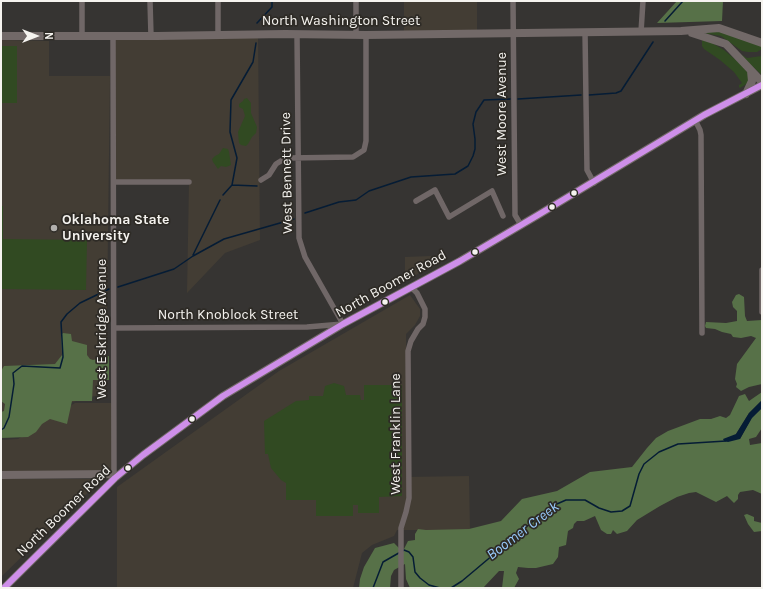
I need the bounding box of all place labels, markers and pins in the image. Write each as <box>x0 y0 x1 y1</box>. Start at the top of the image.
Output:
unlabelled marker <box>569 188 579 198</box>
unlabelled marker <box>547 202 557 212</box>
place label: Oklahoma State University <box>62 212 170 244</box>
marker: Oklahoma State University <box>49 223 59 233</box>
unlabelled marker <box>470 247 480 257</box>
unlabelled marker <box>380 297 390 307</box>
unlabelled marker <box>187 414 197 424</box>
unlabelled marker <box>123 463 133 473</box>

